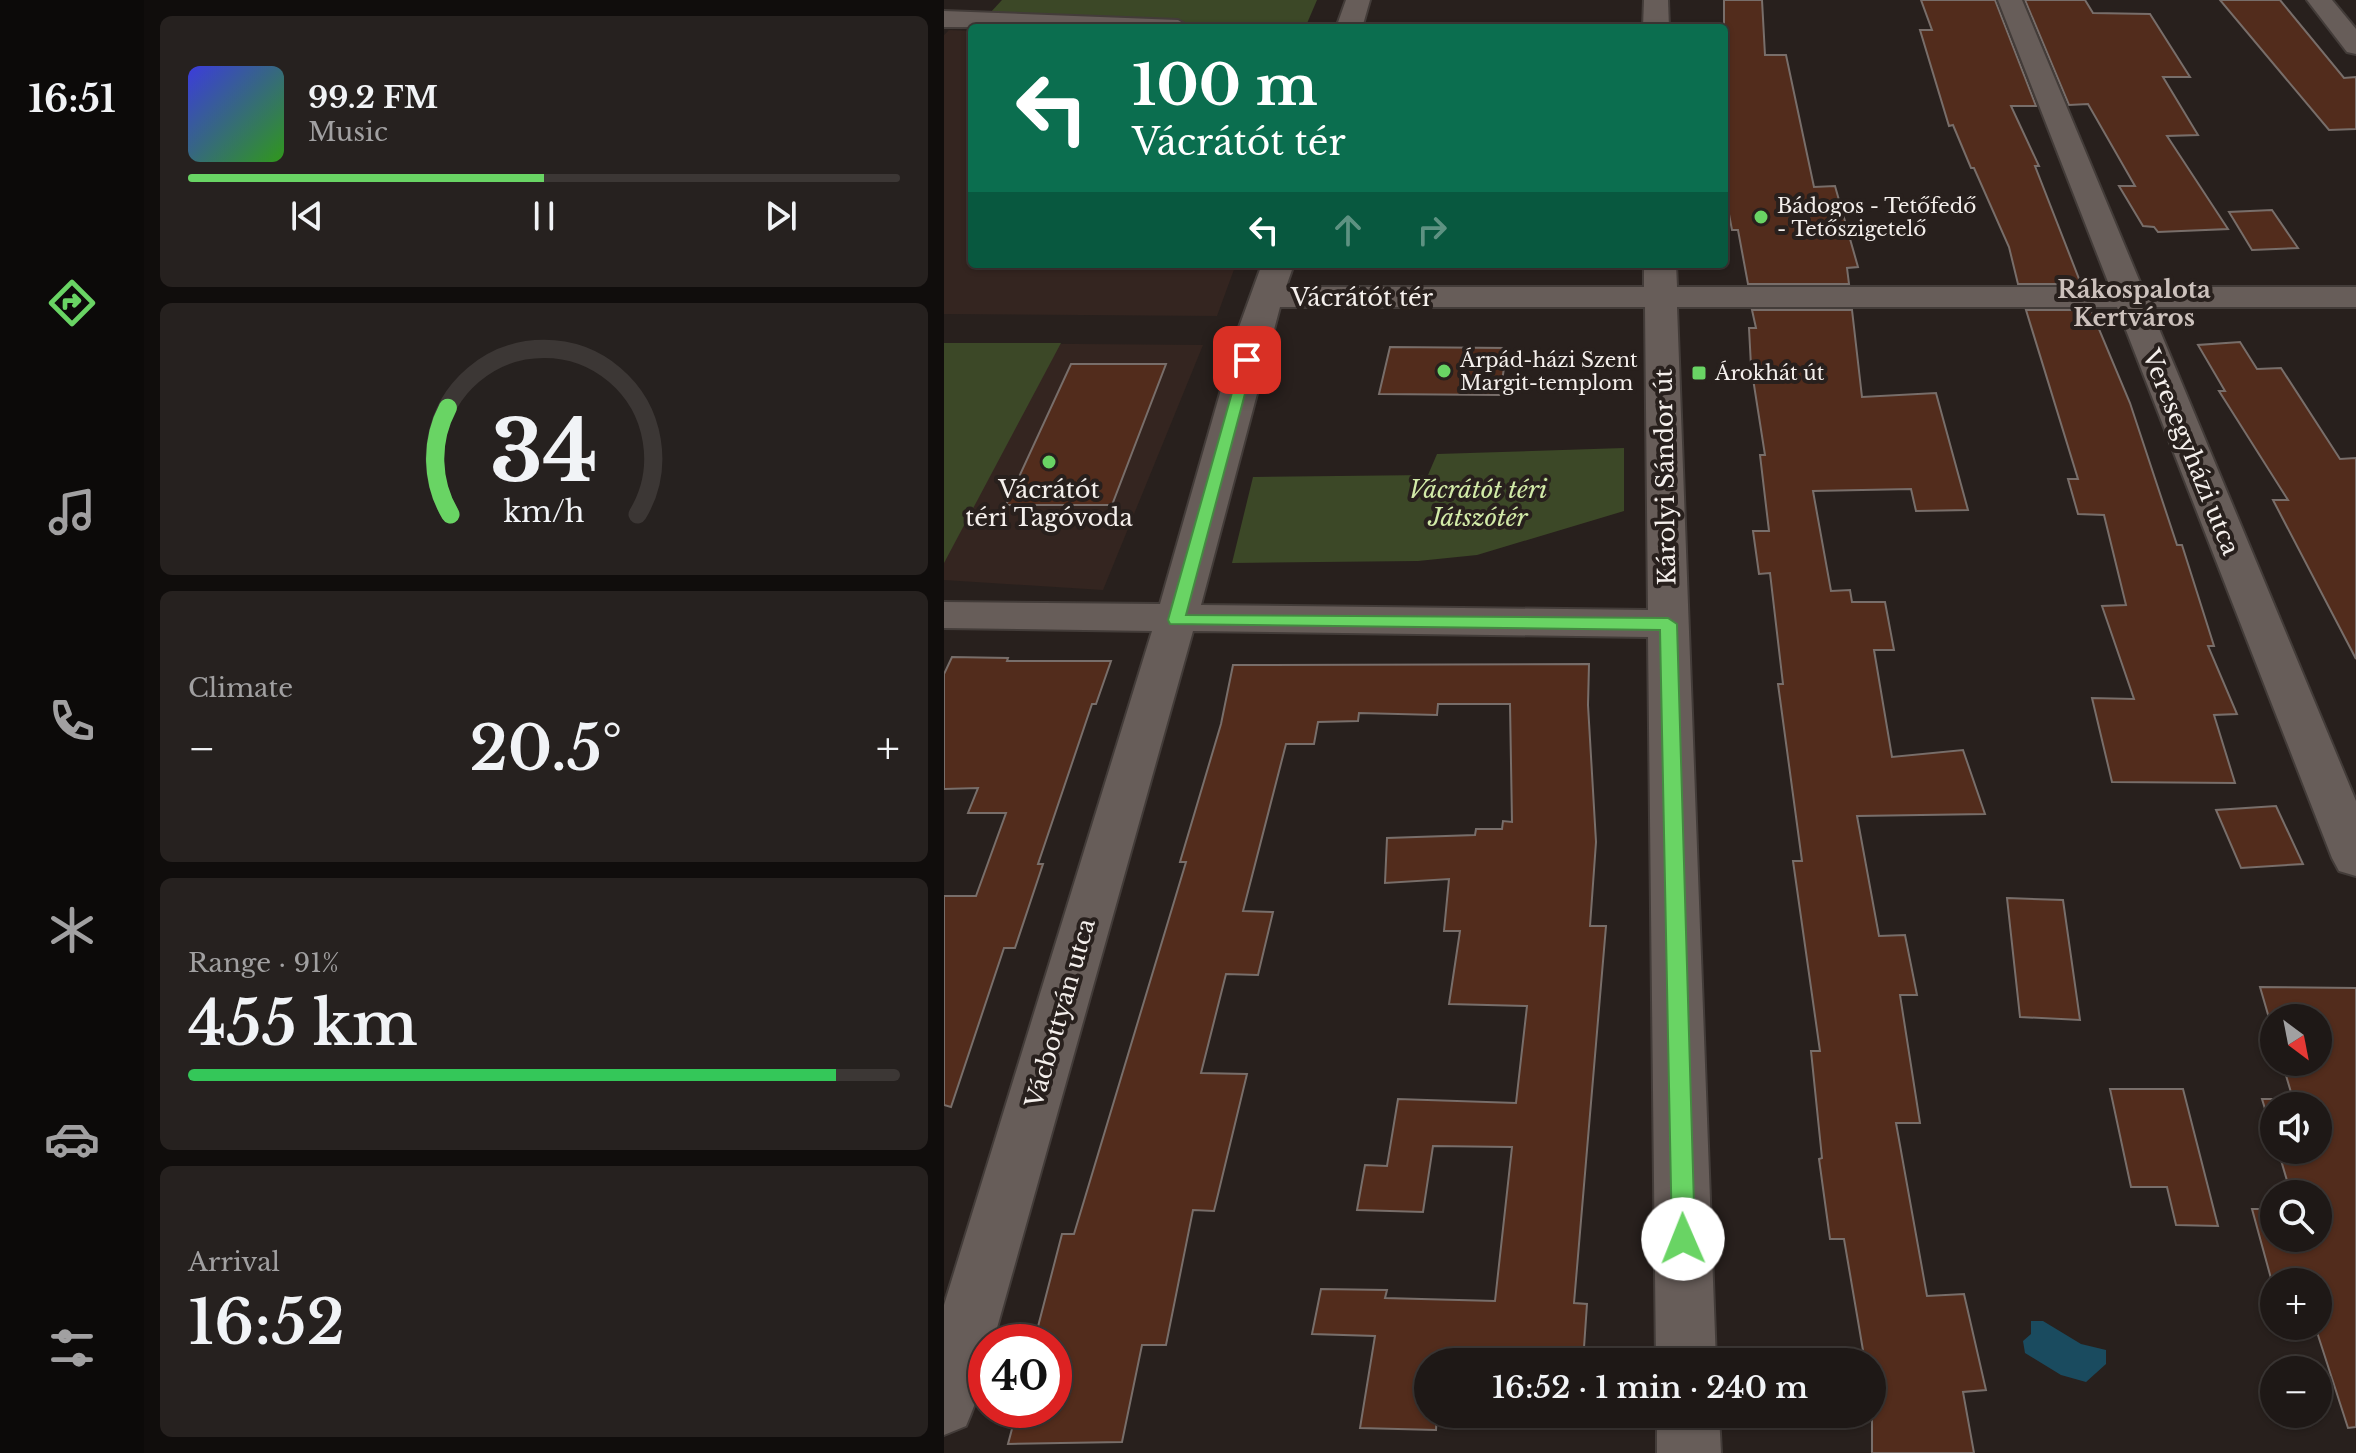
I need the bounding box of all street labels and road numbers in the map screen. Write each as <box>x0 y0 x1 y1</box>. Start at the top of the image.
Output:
street label: Vácrátót tér <box>1290 283 1434 312</box>
street label: Veresegyházi utca <box>2136 344 2246 560</box>
street label: Károlyi Sándor út <box>1649 368 1681 586</box>
street label: Vácbottyán utca <box>1019 914 1101 1112</box>

